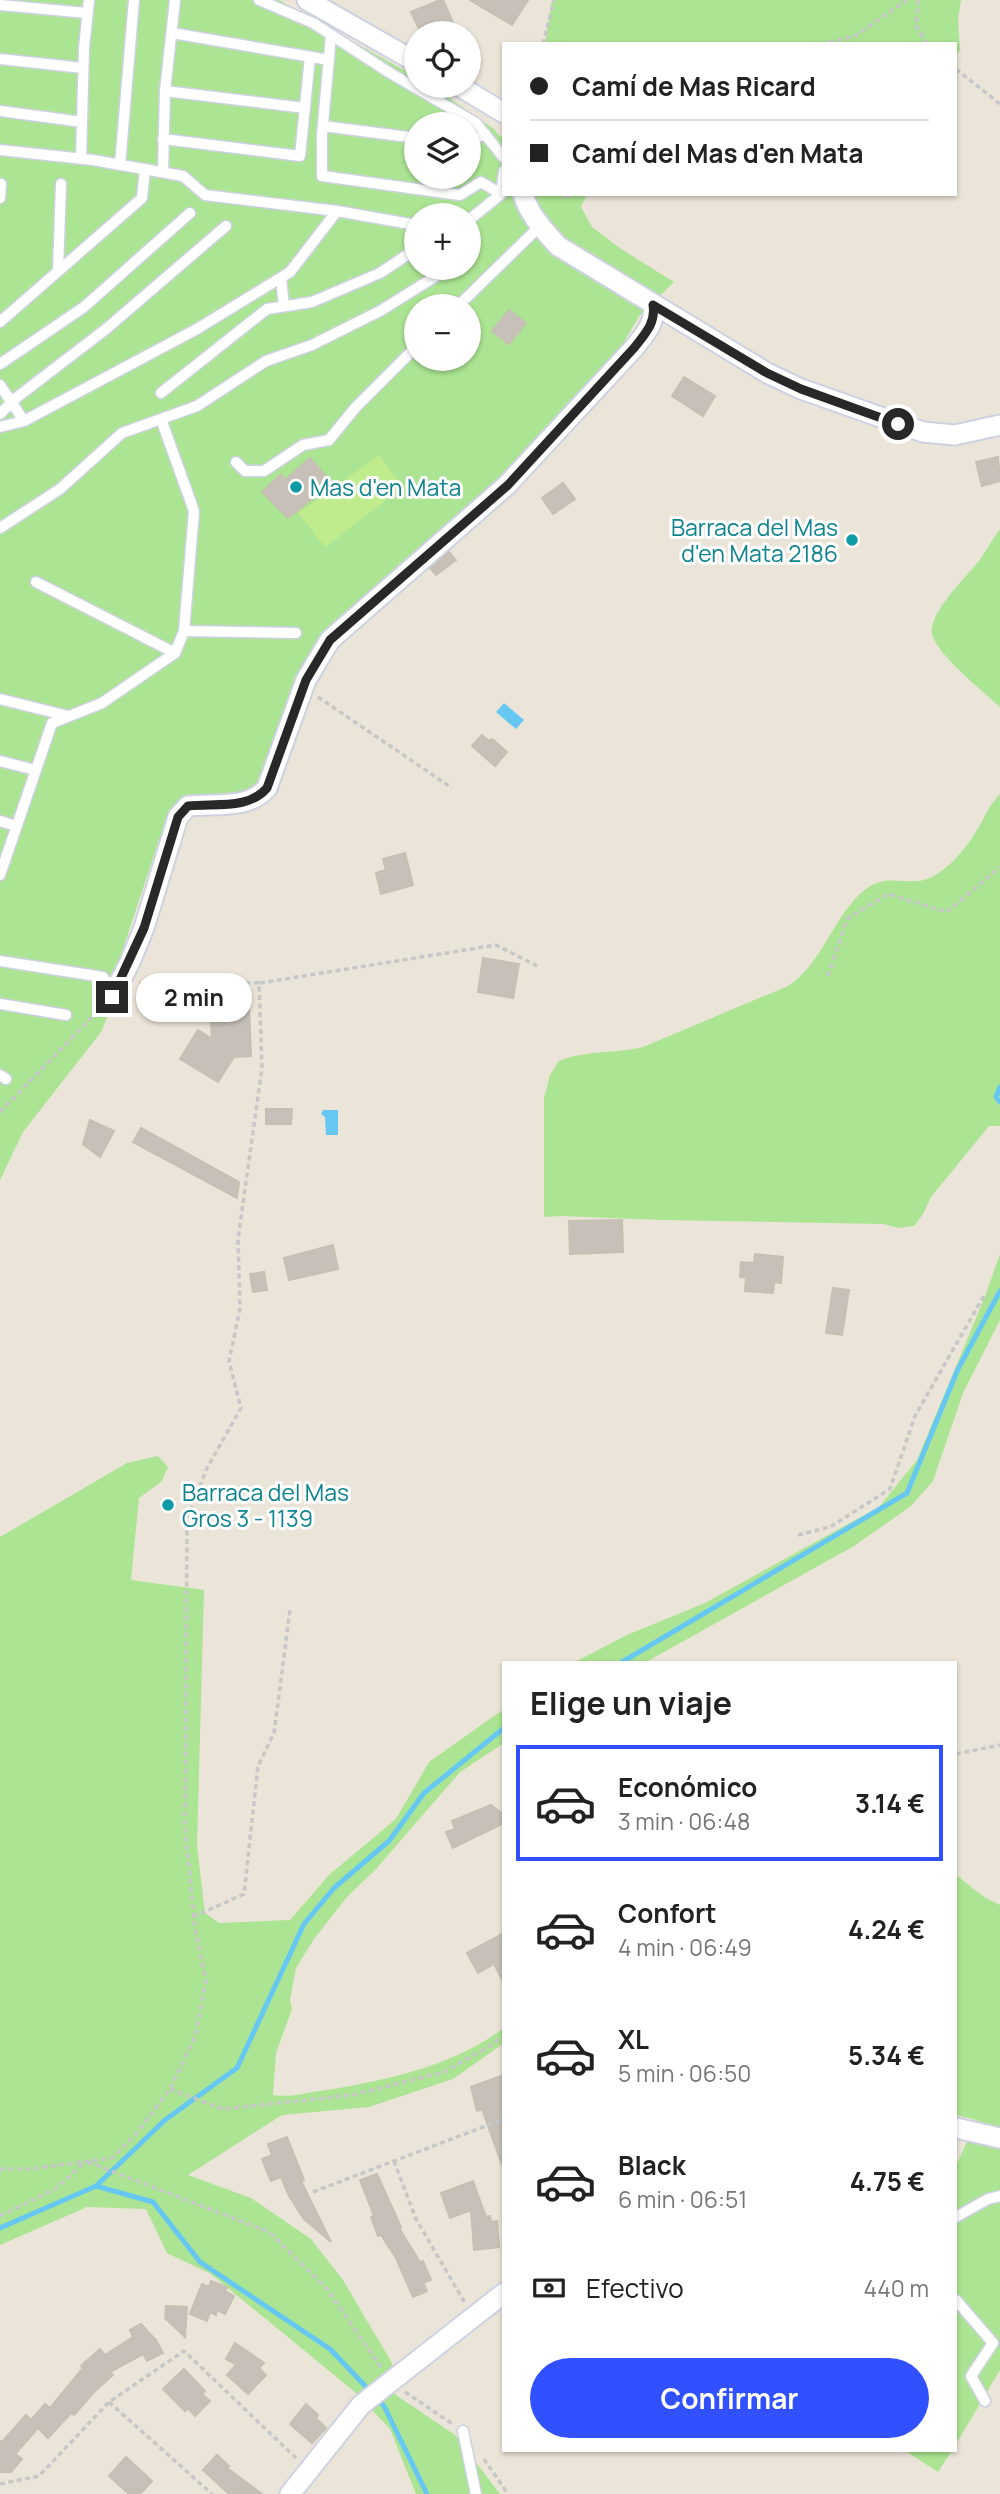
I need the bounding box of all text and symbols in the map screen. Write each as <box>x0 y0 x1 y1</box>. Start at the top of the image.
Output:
map controls <box>404 21 481 371</box>
button: locate <box>404 21 481 98</box>
text: Camí de Mas Ricard <box>572 68 816 104</box>
button: layers <box>404 112 481 189</box>
text: Camí del Mas d'en Mata <box>572 135 864 171</box>
button: + <box>404 203 481 280</box>
button: − <box>404 294 481 371</box>
route start <box>882 408 914 440</box>
place label: Mas d'en Mata <box>310 471 461 503</box>
marker: Mas d'en Mata <box>288 479 304 495</box>
place label: Barraca del Mas d'en Mata 2186 <box>671 511 838 569</box>
marker: Barraca del Mas d'en Mata 2186 <box>844 532 860 548</box>
callout: 2 min <box>136 972 252 1021</box>
route end <box>96 981 128 1013</box>
text: 2 min <box>164 981 224 1013</box>
place label: Barraca del Mas Gros 3 - 1139 <box>182 1476 349 1534</box>
marker: Barraca del Mas Gros 3 - 1139 <box>160 1497 176 1513</box>
text: Elige un viaje <box>530 1681 732 1725</box>
text: Económico <box>618 1769 757 1805</box>
icon: car <box>534 1772 597 1835</box>
text: 3.14 € <box>855 1785 925 1821</box>
text: 3 min · 06:48 <box>618 1805 750 1837</box>
text: Confort <box>618 1895 717 1931</box>
icon: car <box>534 1898 597 1961</box>
text: 4.24 € <box>848 1911 925 1947</box>
text: 4 min · 06:49 <box>618 1931 752 1963</box>
text: XL <box>618 2021 649 2057</box>
icon: car <box>534 2024 597 2087</box>
text: 5.34 € <box>848 2037 925 2073</box>
text: 5 min · 06:50 <box>618 2057 751 2089</box>
text: Black <box>618 2147 686 2183</box>
icon: car <box>534 2150 597 2213</box>
text: 4.75 € <box>850 2163 925 2199</box>
text: 6 min · 06:51 <box>618 2183 747 2215</box>
icon: cash <box>530 2269 568 2307</box>
text: Efectivo <box>586 2270 684 2306</box>
text: 440 m <box>864 2272 929 2304</box>
button: Confirmar <box>530 2358 929 2438</box>

